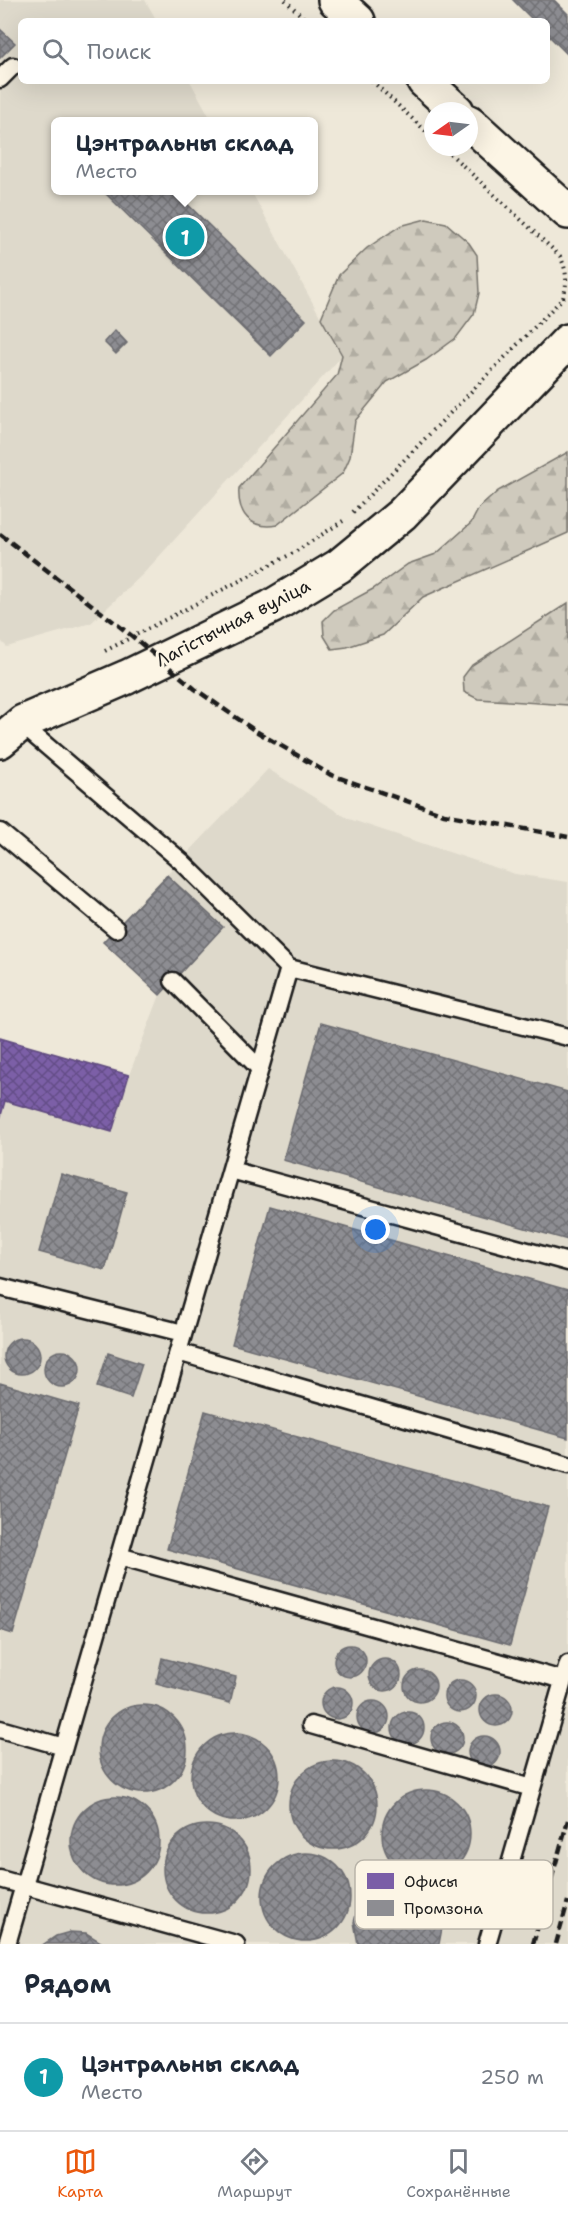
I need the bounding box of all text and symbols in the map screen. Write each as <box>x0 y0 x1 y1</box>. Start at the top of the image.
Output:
search box <box>18 18 550 84</box>
icon: search <box>39 35 72 68</box>
text: Поиск <box>87 37 151 66</box>
north arrow <box>424 102 478 156</box>
popup <box>51 117 318 195</box>
text: Цэнтральны склад <box>75 129 294 158</box>
text: Место <box>75 158 137 184</box>
pin: 1 <box>166 214 204 260</box>
street label: Лагістычная вуліца <box>152 574 314 672</box>
your location <box>361 1215 390 1244</box>
legend <box>355 1860 553 1929</box>
text: Офисы <box>404 1871 458 1892</box>
text: Промзона <box>404 1898 483 1919</box>
text: Рядом <box>24 1966 111 2001</box>
text: Цэнтральны склад <box>81 2050 299 2079</box>
text: 1 <box>39 2064 48 2090</box>
text: 250 m <box>480 2064 544 2090</box>
text: Место <box>81 2079 143 2105</box>
tab: Карта <box>57 2145 103 2202</box>
tab: Маршрут <box>217 2145 292 2202</box>
tab: Сохранённые <box>406 2145 511 2202</box>

